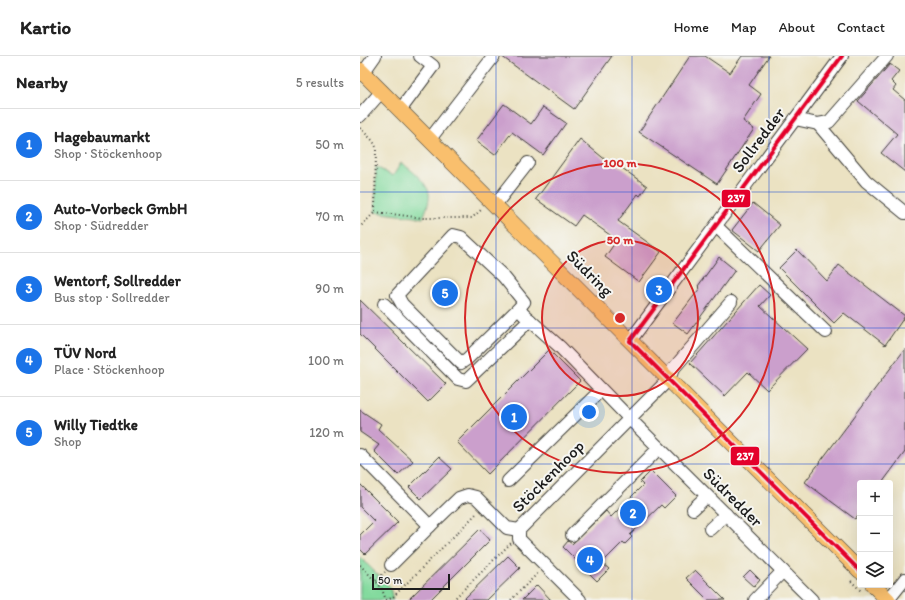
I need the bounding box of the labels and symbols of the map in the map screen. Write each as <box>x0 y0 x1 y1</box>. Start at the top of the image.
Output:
street label: Sollredder <box>727 103 789 176</box>
text: 100 m <box>603 156 637 170</box>
line badge: 237 <box>721 189 751 208</box>
text: 237 <box>727 192 745 205</box>
text: 50 m <box>607 233 634 247</box>
street label: Südring <box>563 246 618 301</box>
pin: 3 <box>646 275 672 305</box>
pin: 5 <box>432 278 458 308</box>
centre of rings <box>613 311 627 325</box>
pin: 1 <box>501 402 527 432</box>
your location <box>579 402 599 422</box>
street label: Stöckenhoop <box>508 436 588 516</box>
line badge: 237 <box>730 446 760 466</box>
text: 237 <box>736 450 754 463</box>
street label: Südredder <box>699 463 767 531</box>
pin: 2 <box>620 498 646 528</box>
pin: 4 <box>577 545 603 575</box>
scale bar <box>372 572 450 591</box>

